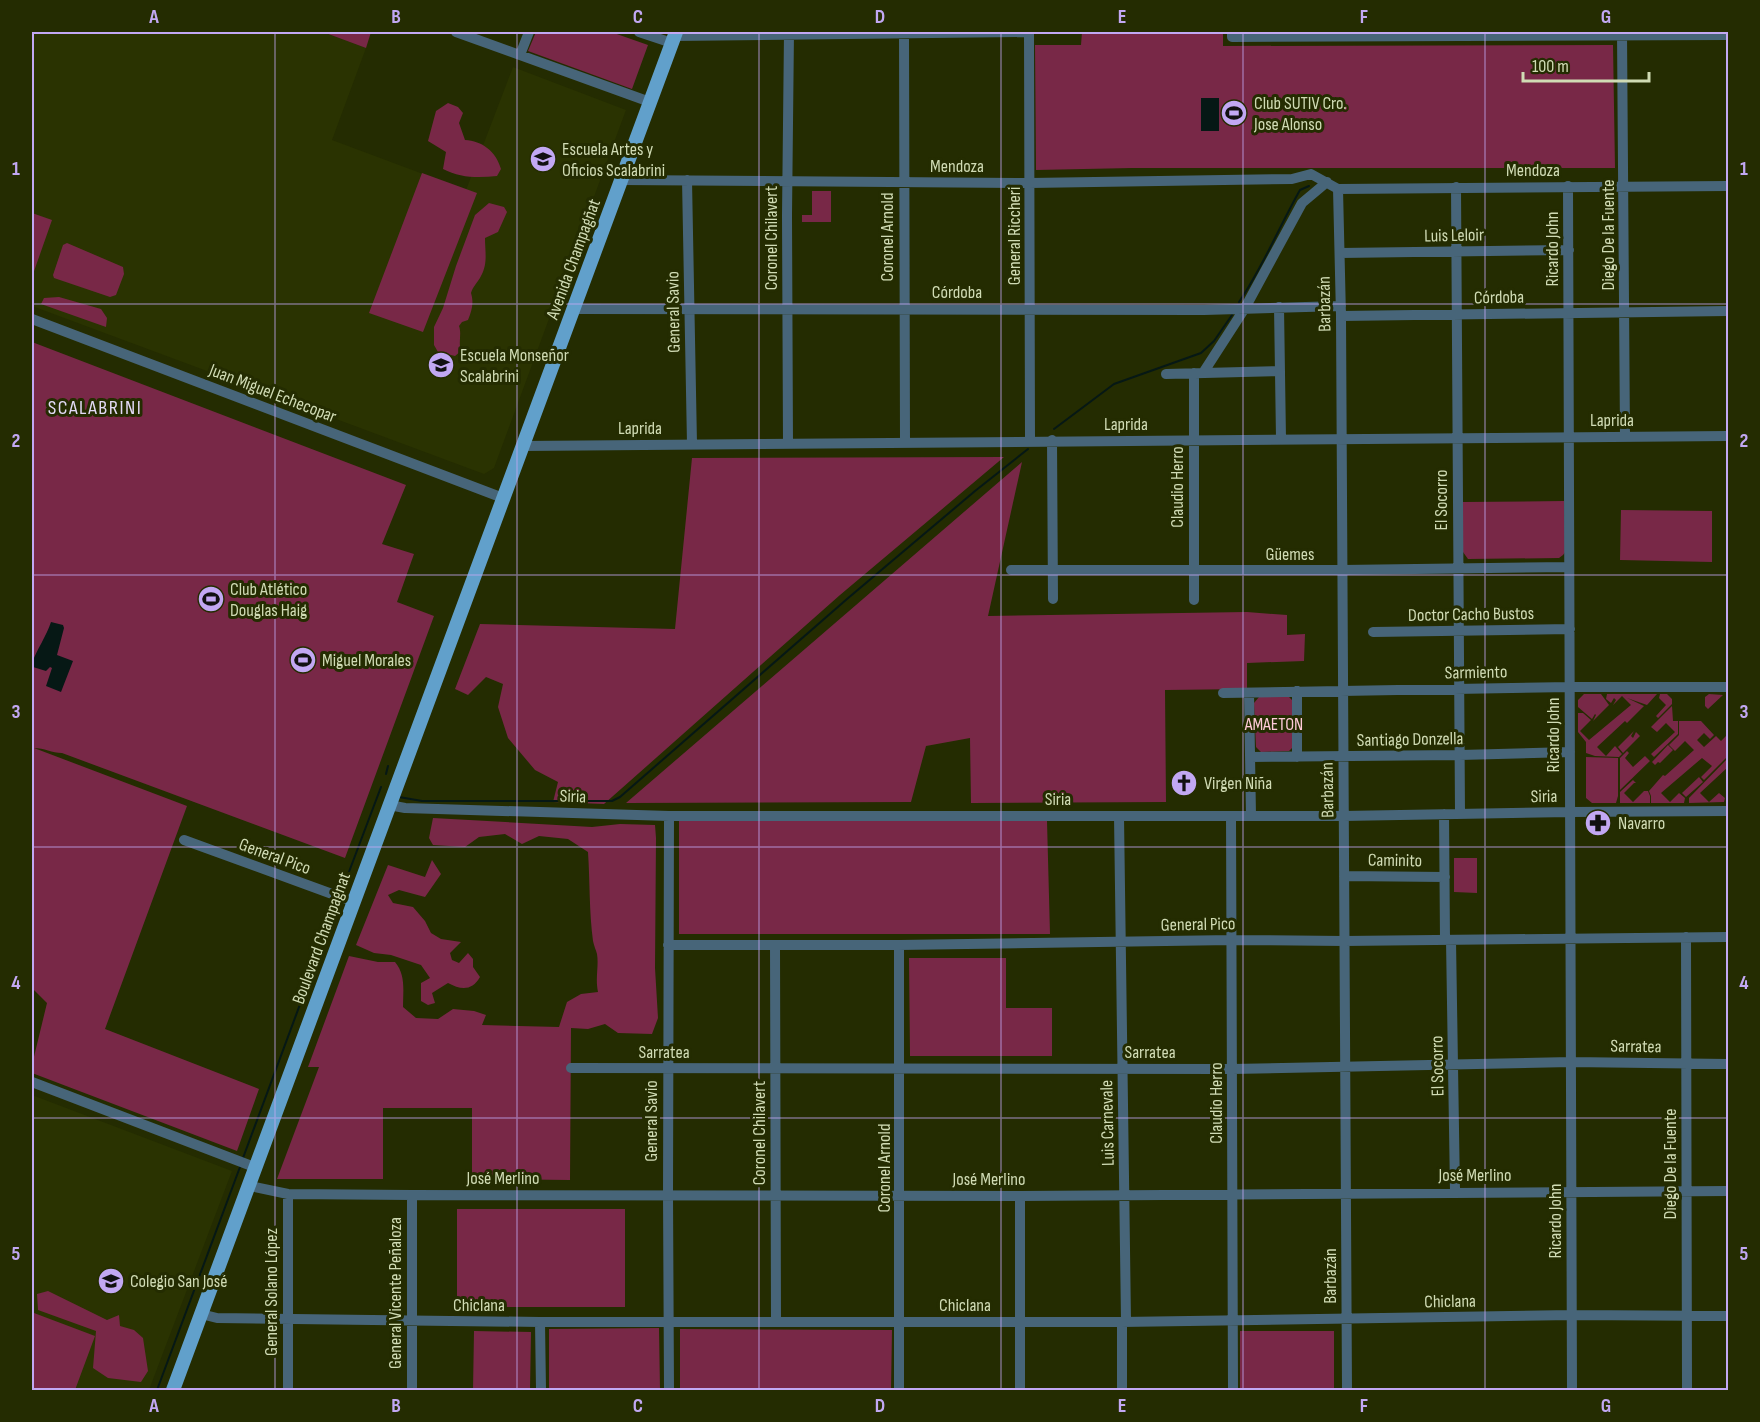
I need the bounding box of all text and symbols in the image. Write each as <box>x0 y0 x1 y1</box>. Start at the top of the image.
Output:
text: A <box>148 5 159 29</box>
text: B <box>391 5 401 29</box>
text: C <box>633 5 643 29</box>
text: D <box>875 5 885 29</box>
text: E <box>1118 5 1126 29</box>
text: F <box>1360 5 1368 29</box>
text: G <box>1601 5 1611 29</box>
scale bar <box>1523 45 1649 83</box>
text: 100 m <box>1532 56 1569 77</box>
place label: Club SUTIV Cro. Jose Alonso <box>1253 93 1347 135</box>
sports icon: Club SUTIV Cro. Jose Alonso <box>1219 98 1249 128</box>
place label: Escuela Artes y Oficios Scalabrini <box>562 139 665 181</box>
school or university icon: Escuela Artes y Oficios Scalabrini <box>528 144 558 174</box>
street label: Mendoza <box>930 156 984 177</box>
text: 1 <box>12 157 20 181</box>
text: 1 <box>1740 157 1748 181</box>
street label: Mendoza <box>1506 160 1560 181</box>
street label: Diego De la Fuente <box>1598 180 1619 290</box>
street label: Coronel Chilavert <box>761 185 782 290</box>
street label: General Riccheri <box>1004 187 1025 285</box>
street label: Coronel Arnold <box>877 193 898 281</box>
street label: Avenida Champagñat <box>542 196 605 323</box>
street label: Ricardo John <box>1542 212 1563 286</box>
street label: Luis Leloir <box>1424 224 1484 247</box>
street label: General Savio <box>662 271 685 353</box>
street label: Barbazán <box>1314 276 1335 332</box>
street label: Córdoba <box>932 282 982 303</box>
street label: Córdoba <box>1474 287 1524 308</box>
place label: Escuela Monseñor Scalabrini <box>460 345 569 387</box>
school or university icon: Escuela Monseñor Scalabrini <box>426 350 456 380</box>
street label: Juan Miguel Echecopar <box>205 359 339 427</box>
district label: SCALABRINI <box>48 396 142 420</box>
street label: Laprida <box>1590 410 1634 431</box>
street label: Laprida <box>1104 414 1148 435</box>
street label: Laprida <box>618 418 662 439</box>
text: 2 <box>12 429 20 453</box>
text: 2 <box>1740 429 1748 453</box>
street label: Claudio Herro <box>1167 446 1188 528</box>
street label: El Socorro <box>1431 470 1452 530</box>
street label: Güemes <box>1265 544 1315 565</box>
place label: Club Atlético Douglas Haig <box>230 579 307 621</box>
sports icon: Club Atlético Douglas Haig <box>196 584 226 614</box>
street label: Doctor Cacho Bustos <box>1408 603 1534 626</box>
sports icon: Miguel Morales <box>288 645 318 675</box>
place label: Miguel Morales <box>322 650 411 671</box>
street label: Sarmiento <box>1445 661 1507 684</box>
street label: Ricardo John <box>1543 698 1564 772</box>
text: 3 <box>12 700 21 724</box>
text: 3 <box>1740 700 1749 724</box>
park label: AMAETON <box>1244 714 1303 735</box>
street label: Santiago Donzella <box>1356 728 1464 751</box>
street label: Barbazán <box>1317 762 1338 818</box>
church icon: Virgen Niña <box>1169 768 1199 798</box>
place label: Virgen Niña <box>1204 773 1272 794</box>
street label: Siria <box>559 786 587 807</box>
street label: Siria <box>1531 786 1558 807</box>
street label: Siria <box>1045 789 1071 810</box>
pharmacy icon: Navarro <box>1583 808 1613 838</box>
place label: Navarro <box>1618 813 1665 834</box>
street label: General Pico <box>236 834 314 879</box>
street label: Caminito <box>1368 850 1422 871</box>
street label: Boulevard Champagnat <box>288 869 355 1007</box>
street label: General Pico <box>1160 913 1236 936</box>
text: 4 <box>11 971 21 995</box>
text: 4 <box>1739 971 1749 995</box>
street label: El Socorro <box>1426 1035 1449 1097</box>
street label: Sarratea <box>1610 1036 1662 1057</box>
street label: Sarratea <box>638 1042 690 1063</box>
street label: Sarratea <box>1124 1042 1176 1063</box>
street label: Claudio Herro <box>1206 1062 1227 1144</box>
street label: General Savio <box>641 1080 662 1162</box>
street label: Coronel Chilavert <box>749 1080 770 1185</box>
street label: Luis Carnevale <box>1096 1080 1119 1166</box>
street label: Diego De la Fuente <box>1660 1109 1681 1219</box>
street label: Coronel Arnold <box>874 1124 895 1212</box>
street label: José Merlino <box>1437 1165 1512 1186</box>
street label: José Merlino <box>465 1168 540 1189</box>
street label: José Merlino <box>951 1169 1026 1190</box>
street label: Ricardo John <box>1545 1184 1566 1258</box>
street label: General Vicente Peñaloza <box>385 1217 406 1369</box>
street label: General Solano López <box>261 1228 282 1356</box>
text: 5 <box>12 1242 21 1266</box>
text: 5 <box>1740 1242 1749 1266</box>
street label: Barbazán <box>1320 1248 1341 1304</box>
school or university icon: Colegio San José <box>96 1266 126 1296</box>
place label: Colegio San José <box>130 1271 228 1292</box>
street label: Chiclana <box>1424 1291 1476 1312</box>
street label: Chiclana <box>453 1295 505 1316</box>
street label: Chiclana <box>939 1295 991 1316</box>
text: A <box>148 1394 159 1418</box>
text: B <box>391 1394 401 1418</box>
text: C <box>633 1394 643 1418</box>
text: D <box>875 1394 885 1418</box>
text: E <box>1118 1394 1126 1418</box>
text: F <box>1360 1394 1368 1418</box>
text: G <box>1601 1394 1611 1418</box>

